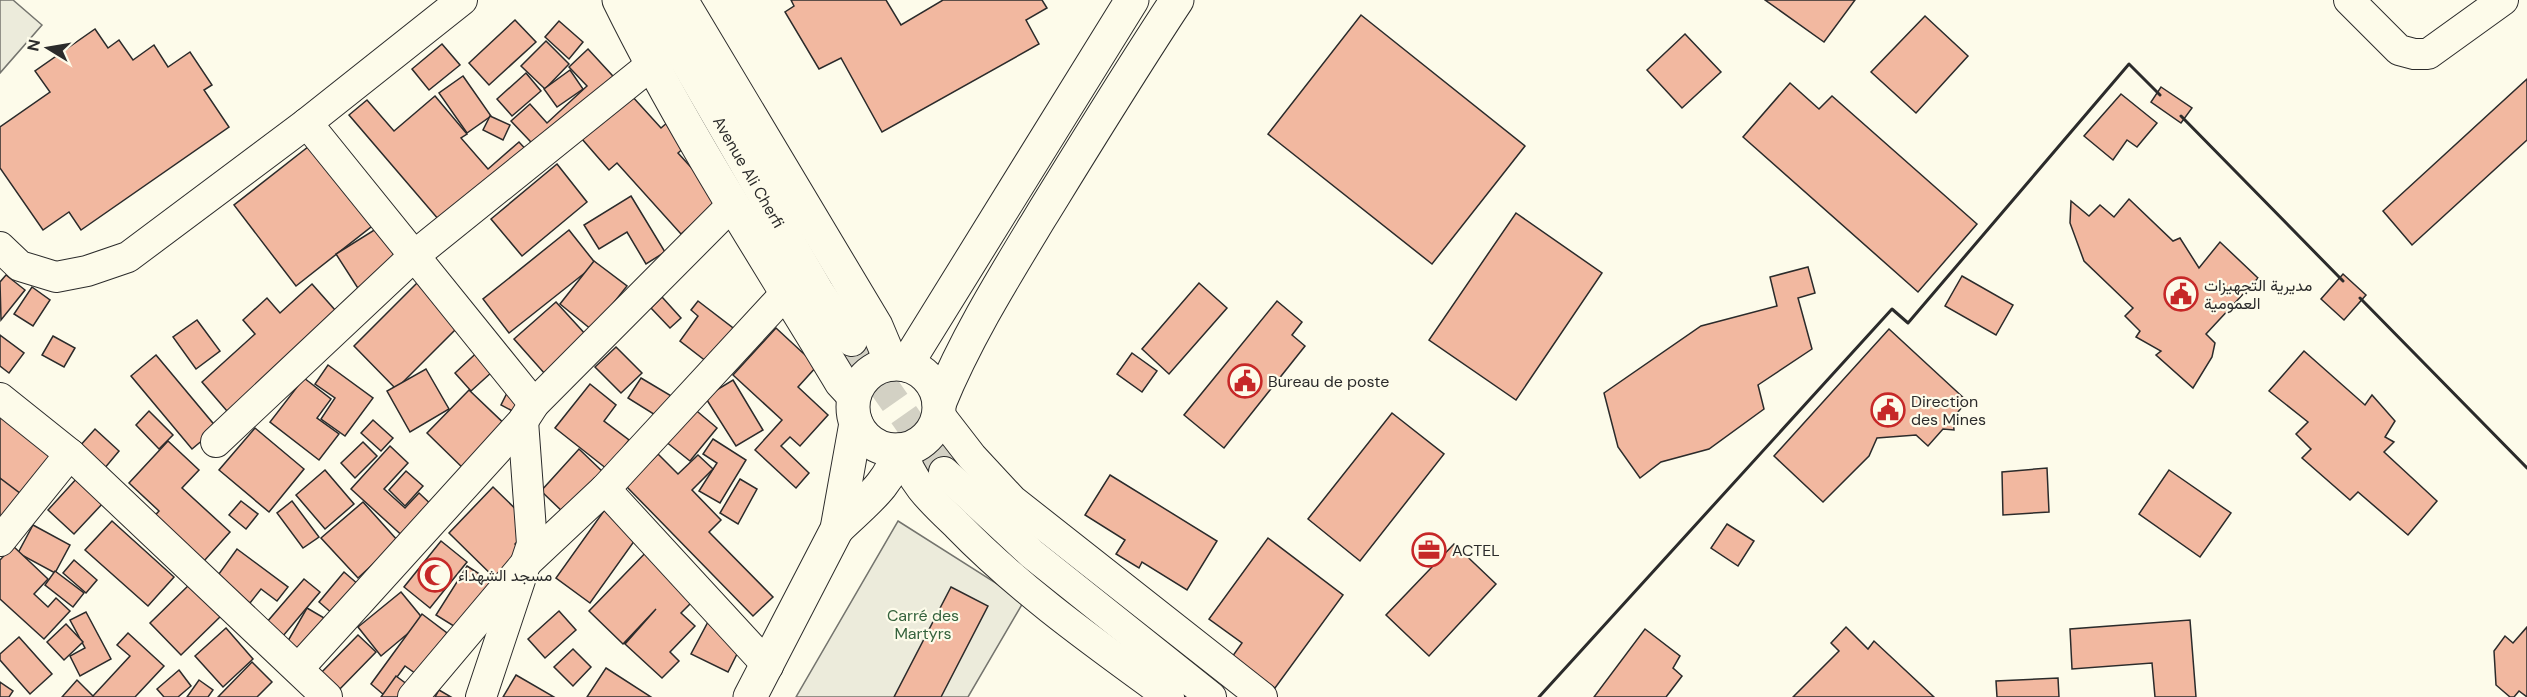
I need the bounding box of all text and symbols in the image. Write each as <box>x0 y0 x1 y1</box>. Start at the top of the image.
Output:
north arrow <box>18 18 78 78</box>
text: N <box>22 38 45 53</box>
street label: Avenue Ali Cherfi <box>708 113 789 232</box>
place label: مديرية التجهيزات العمومية <box>2204 275 2312 314</box>
public building icon: مديرية التجهيزات العمومية <box>2163 276 2199 312</box>
public building icon: Bureau de poste <box>1227 363 1263 399</box>
place label: Bureau de poste <box>1268 371 1389 392</box>
place label: Direction des Mines <box>1911 391 1986 430</box>
public building icon: Direction des Mines <box>1870 392 1906 428</box>
office icon: ACTEL <box>1411 532 1447 568</box>
place label: ACTEL <box>1452 540 1500 561</box>
mosque icon: مسجد الشهداء <box>417 557 453 593</box>
place label: مسجد الشهداء <box>458 565 552 586</box>
park label: Carré des Martyrs <box>887 605 959 644</box>

